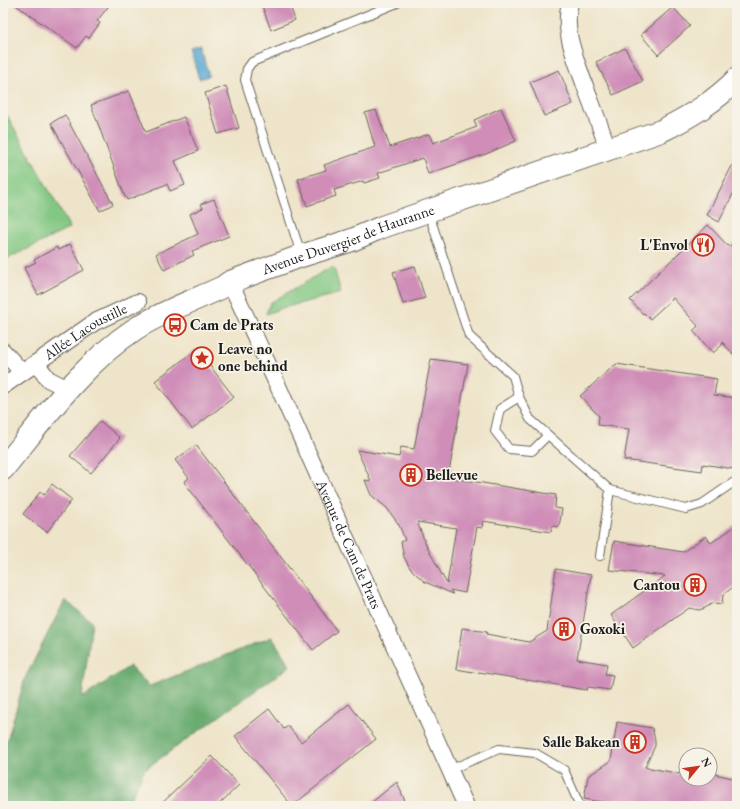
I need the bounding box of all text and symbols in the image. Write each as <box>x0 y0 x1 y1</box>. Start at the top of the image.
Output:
street label: Avenue Duvergier de Hauranne <box>258 200 437 279</box>
restaurant icon: L'Envol <box>690 232 716 258</box>
place label: L'Envol <box>640 235 689 254</box>
street label: Allée Lacoustille <box>39 298 130 364</box>
bus stop icon: Cam de Prats <box>162 312 188 338</box>
place label: Cam de Prats <box>190 315 273 334</box>
place label: Leave no one behind <box>218 339 289 375</box>
place icon: Leave no one behind <box>189 345 215 371</box>
building icon: Bellevue <box>398 462 424 488</box>
place label: Bellevue <box>426 465 478 484</box>
street label: Avenue de Cam de Prats <box>312 476 387 612</box>
building icon: Cantou <box>682 572 708 598</box>
place label: Cantou <box>633 575 681 594</box>
building icon: Goxoki <box>551 616 577 642</box>
place label: Goxoki <box>580 619 626 638</box>
building icon: Salle Bakean <box>622 729 648 755</box>
place label: Salle Bakean <box>543 732 620 751</box>
north arrow <box>678 747 718 787</box>
text: N <box>698 755 715 770</box>

